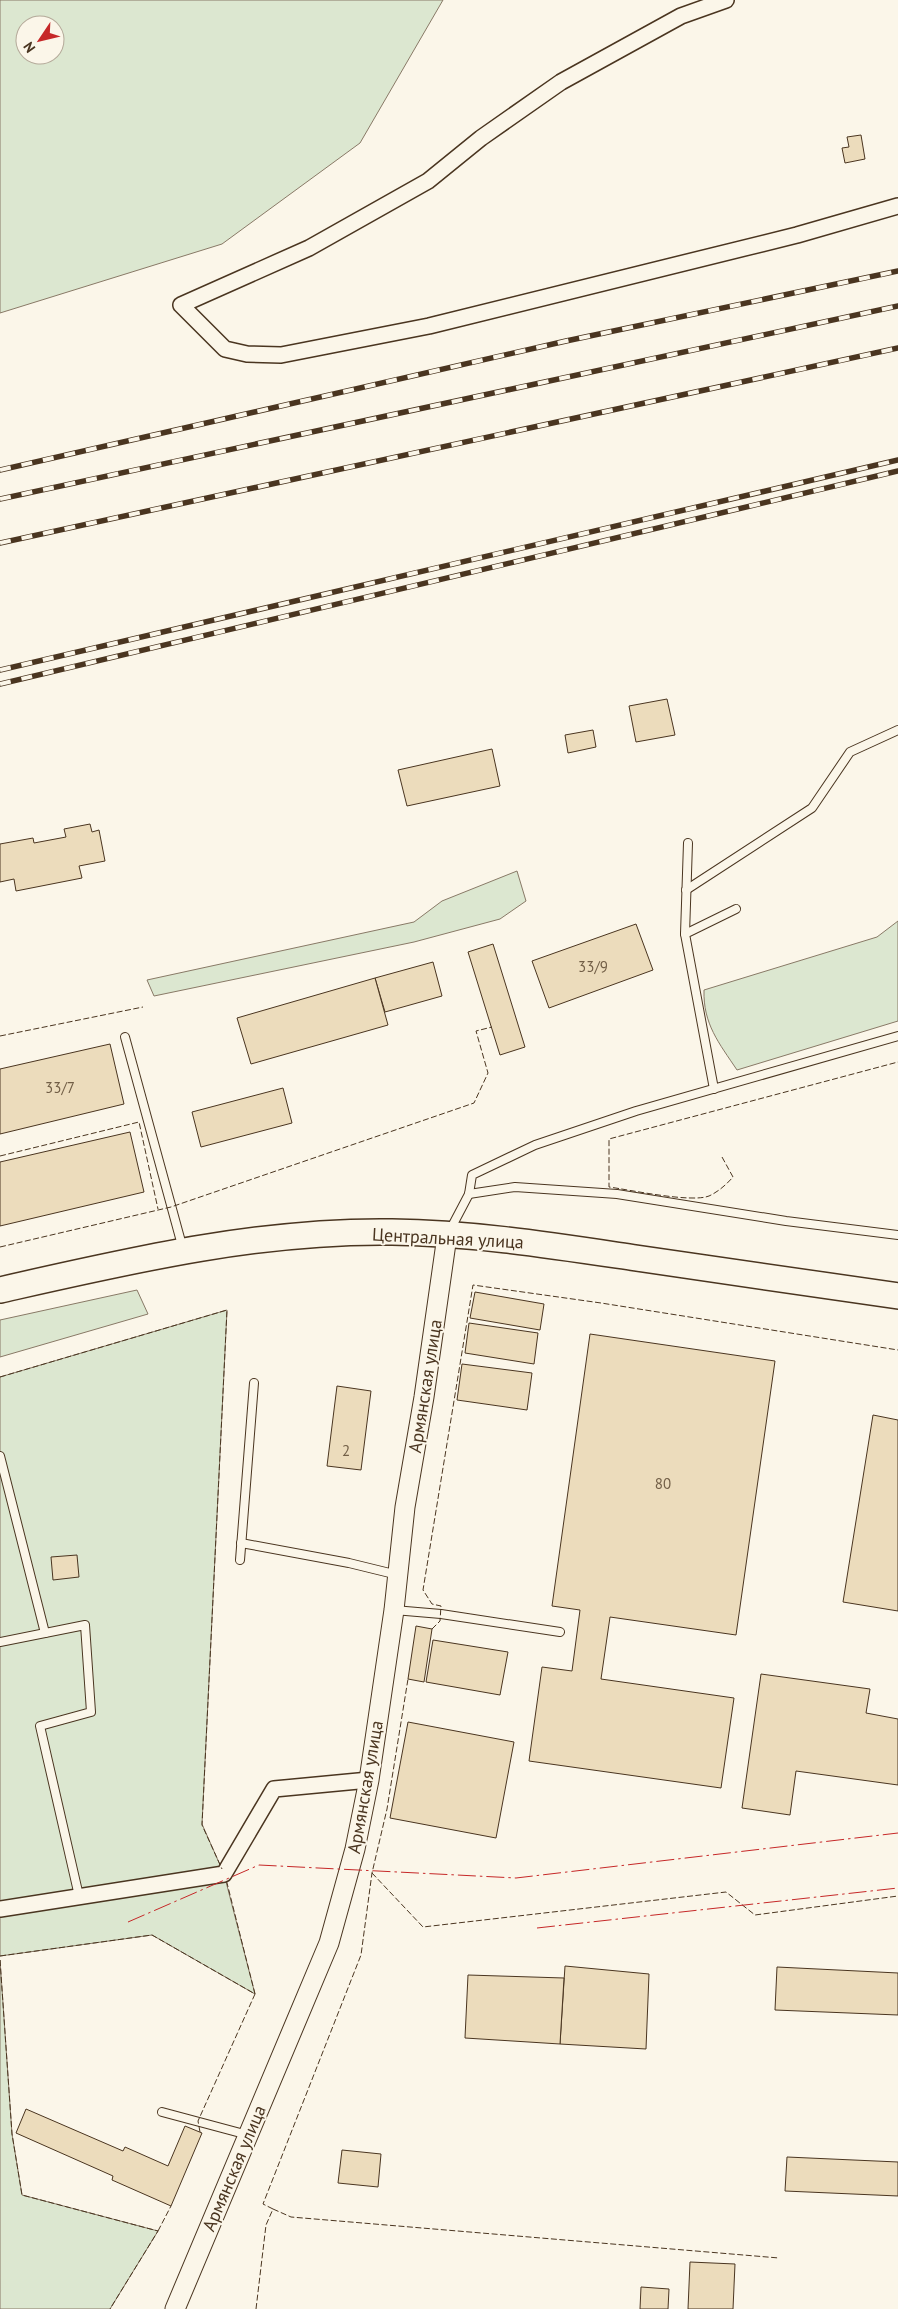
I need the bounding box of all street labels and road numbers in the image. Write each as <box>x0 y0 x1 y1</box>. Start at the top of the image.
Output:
street label: Центральная улица <box>372 1223 524 1253</box>
street label: Армянская улица <box>403 1318 447 1454</box>
street label: Армянская улица <box>342 1719 388 1855</box>
street label: Армянская улица <box>197 2101 271 2235</box>

